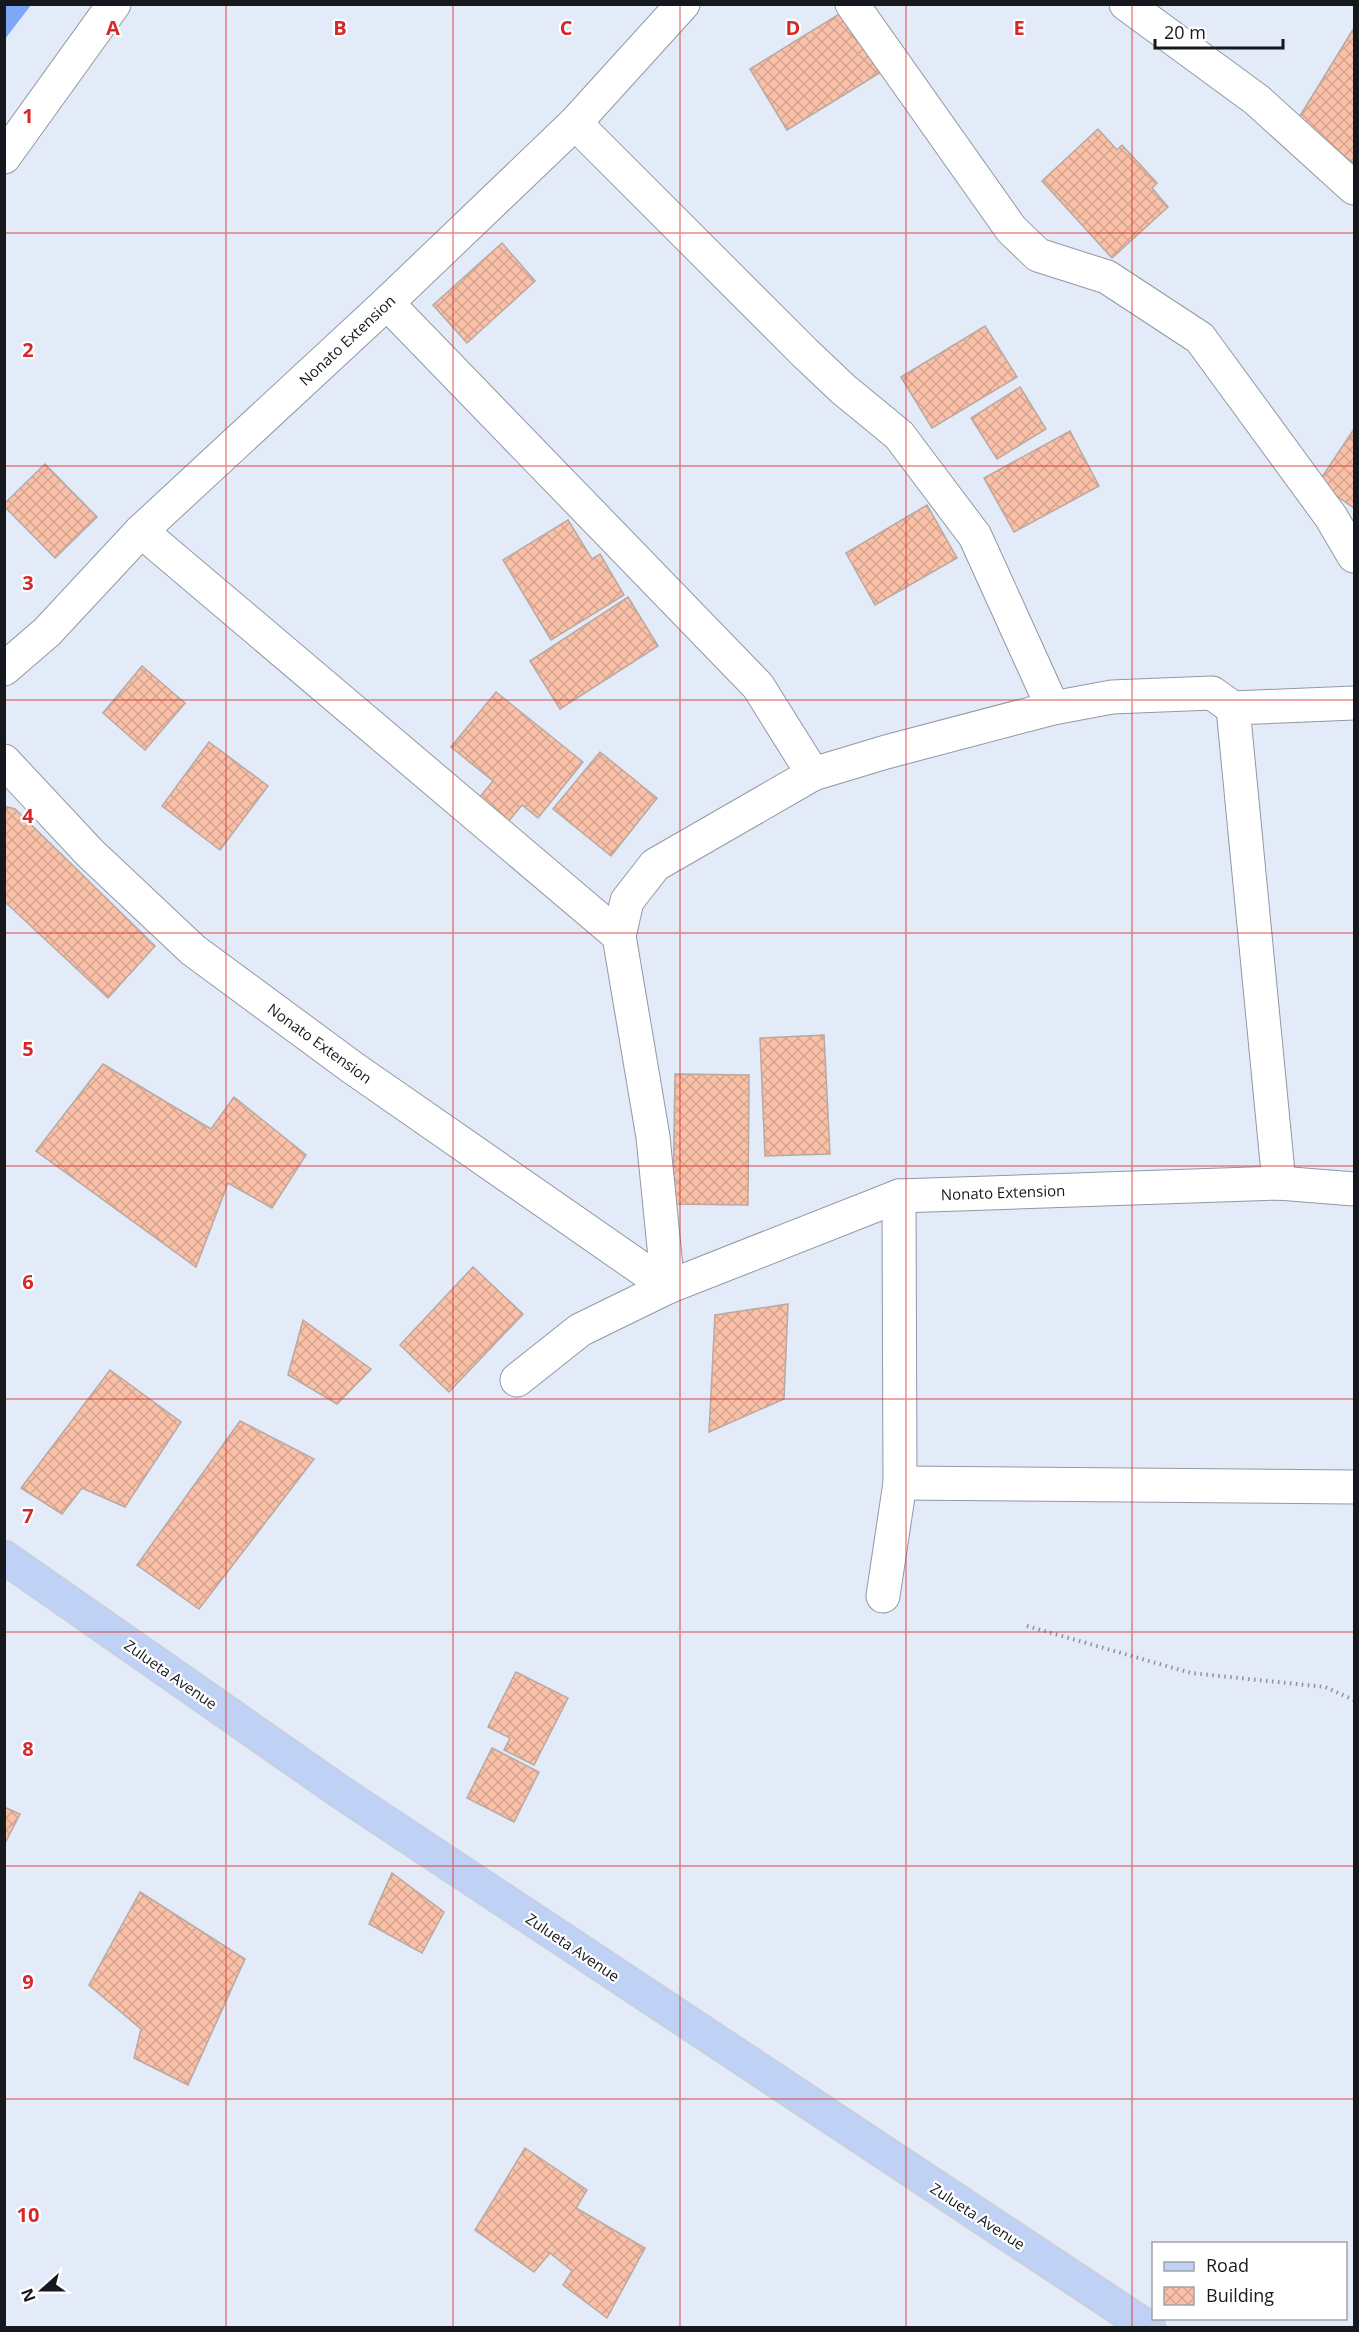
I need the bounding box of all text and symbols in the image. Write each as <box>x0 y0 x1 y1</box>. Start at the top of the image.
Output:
scale bar <box>1155 12 1282 50</box>
text: A <box>106 14 120 41</box>
text: B <box>333 14 347 41</box>
text: C <box>560 14 573 41</box>
text: D <box>786 14 800 41</box>
text: E <box>1013 14 1025 41</box>
text: 20 m <box>1164 20 1206 44</box>
text: 1 <box>22 102 34 129</box>
street label: Nonato Extension <box>295 290 399 390</box>
text: 2 <box>22 336 34 363</box>
text: 3 <box>22 569 34 596</box>
text: 4 <box>22 802 34 829</box>
street label: Nonato Extension <box>264 998 376 1088</box>
text: 5 <box>22 1035 34 1062</box>
street label: Nonato Extension <box>940 1180 1066 1204</box>
text: 6 <box>22 1268 34 1295</box>
text: 7 <box>22 1502 34 1529</box>
street label: Zulueta Avenue <box>121 1635 221 1713</box>
text: 8 <box>22 1735 34 1762</box>
street label: Zulueta Avenue <box>522 1908 624 1986</box>
text: 9 <box>22 1968 34 1995</box>
street label: Zulueta Avenue <box>927 2178 1029 2254</box>
text: 10 <box>17 2201 39 2228</box>
legend <box>1152 2242 1347 2320</box>
text: Road <box>1206 2253 1249 2277</box>
north arrow <box>12 2260 72 2320</box>
text: Building <box>1206 2283 1274 2307</box>
text: N <box>15 2285 41 2305</box>

